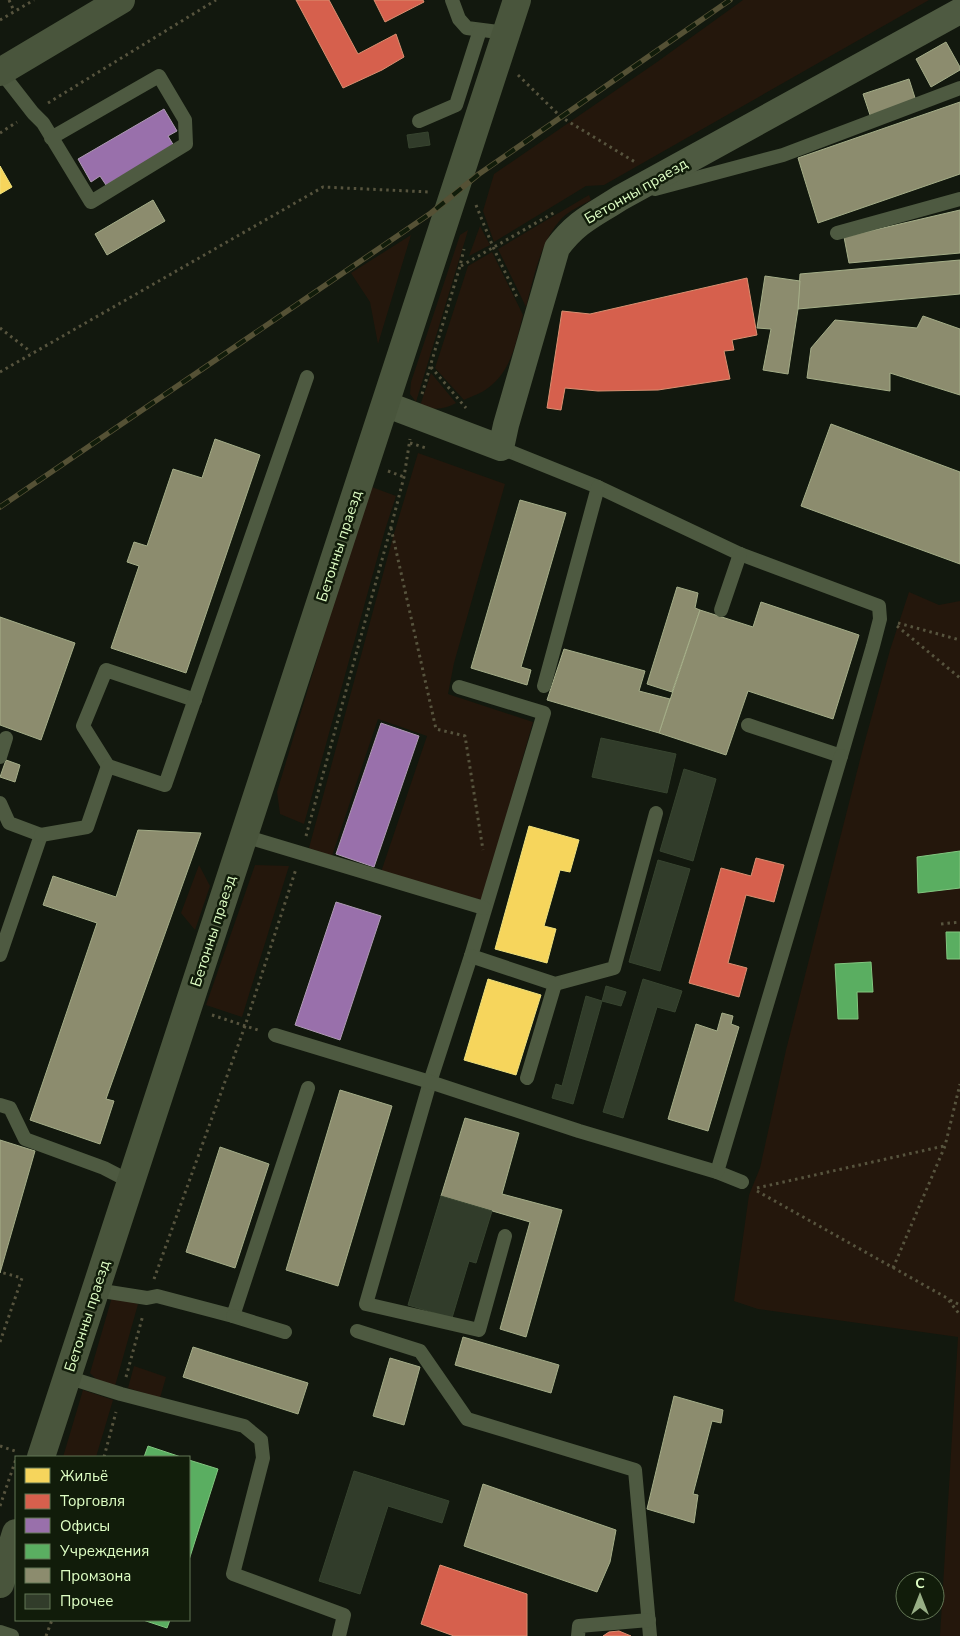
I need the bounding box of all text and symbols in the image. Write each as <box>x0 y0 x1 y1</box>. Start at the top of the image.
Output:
street label: Бетонны праезд <box>581 153 691 229</box>
street label: Бетонны праезд <box>312 488 366 604</box>
street label: Бетонны праезд <box>186 873 240 989</box>
street label: Бетонны праезд <box>60 1258 114 1374</box>
legend <box>15 1456 190 1621</box>
text: Жильё <box>60 1466 108 1486</box>
text: Торговля <box>60 1491 125 1511</box>
text: Офисы <box>60 1516 110 1536</box>
text: Учреждения <box>59 1541 149 1561</box>
text: Промзона <box>60 1566 131 1586</box>
north arrow <box>895 1571 945 1621</box>
text: С <box>915 1574 925 1593</box>
text: Прочее <box>60 1591 113 1611</box>

